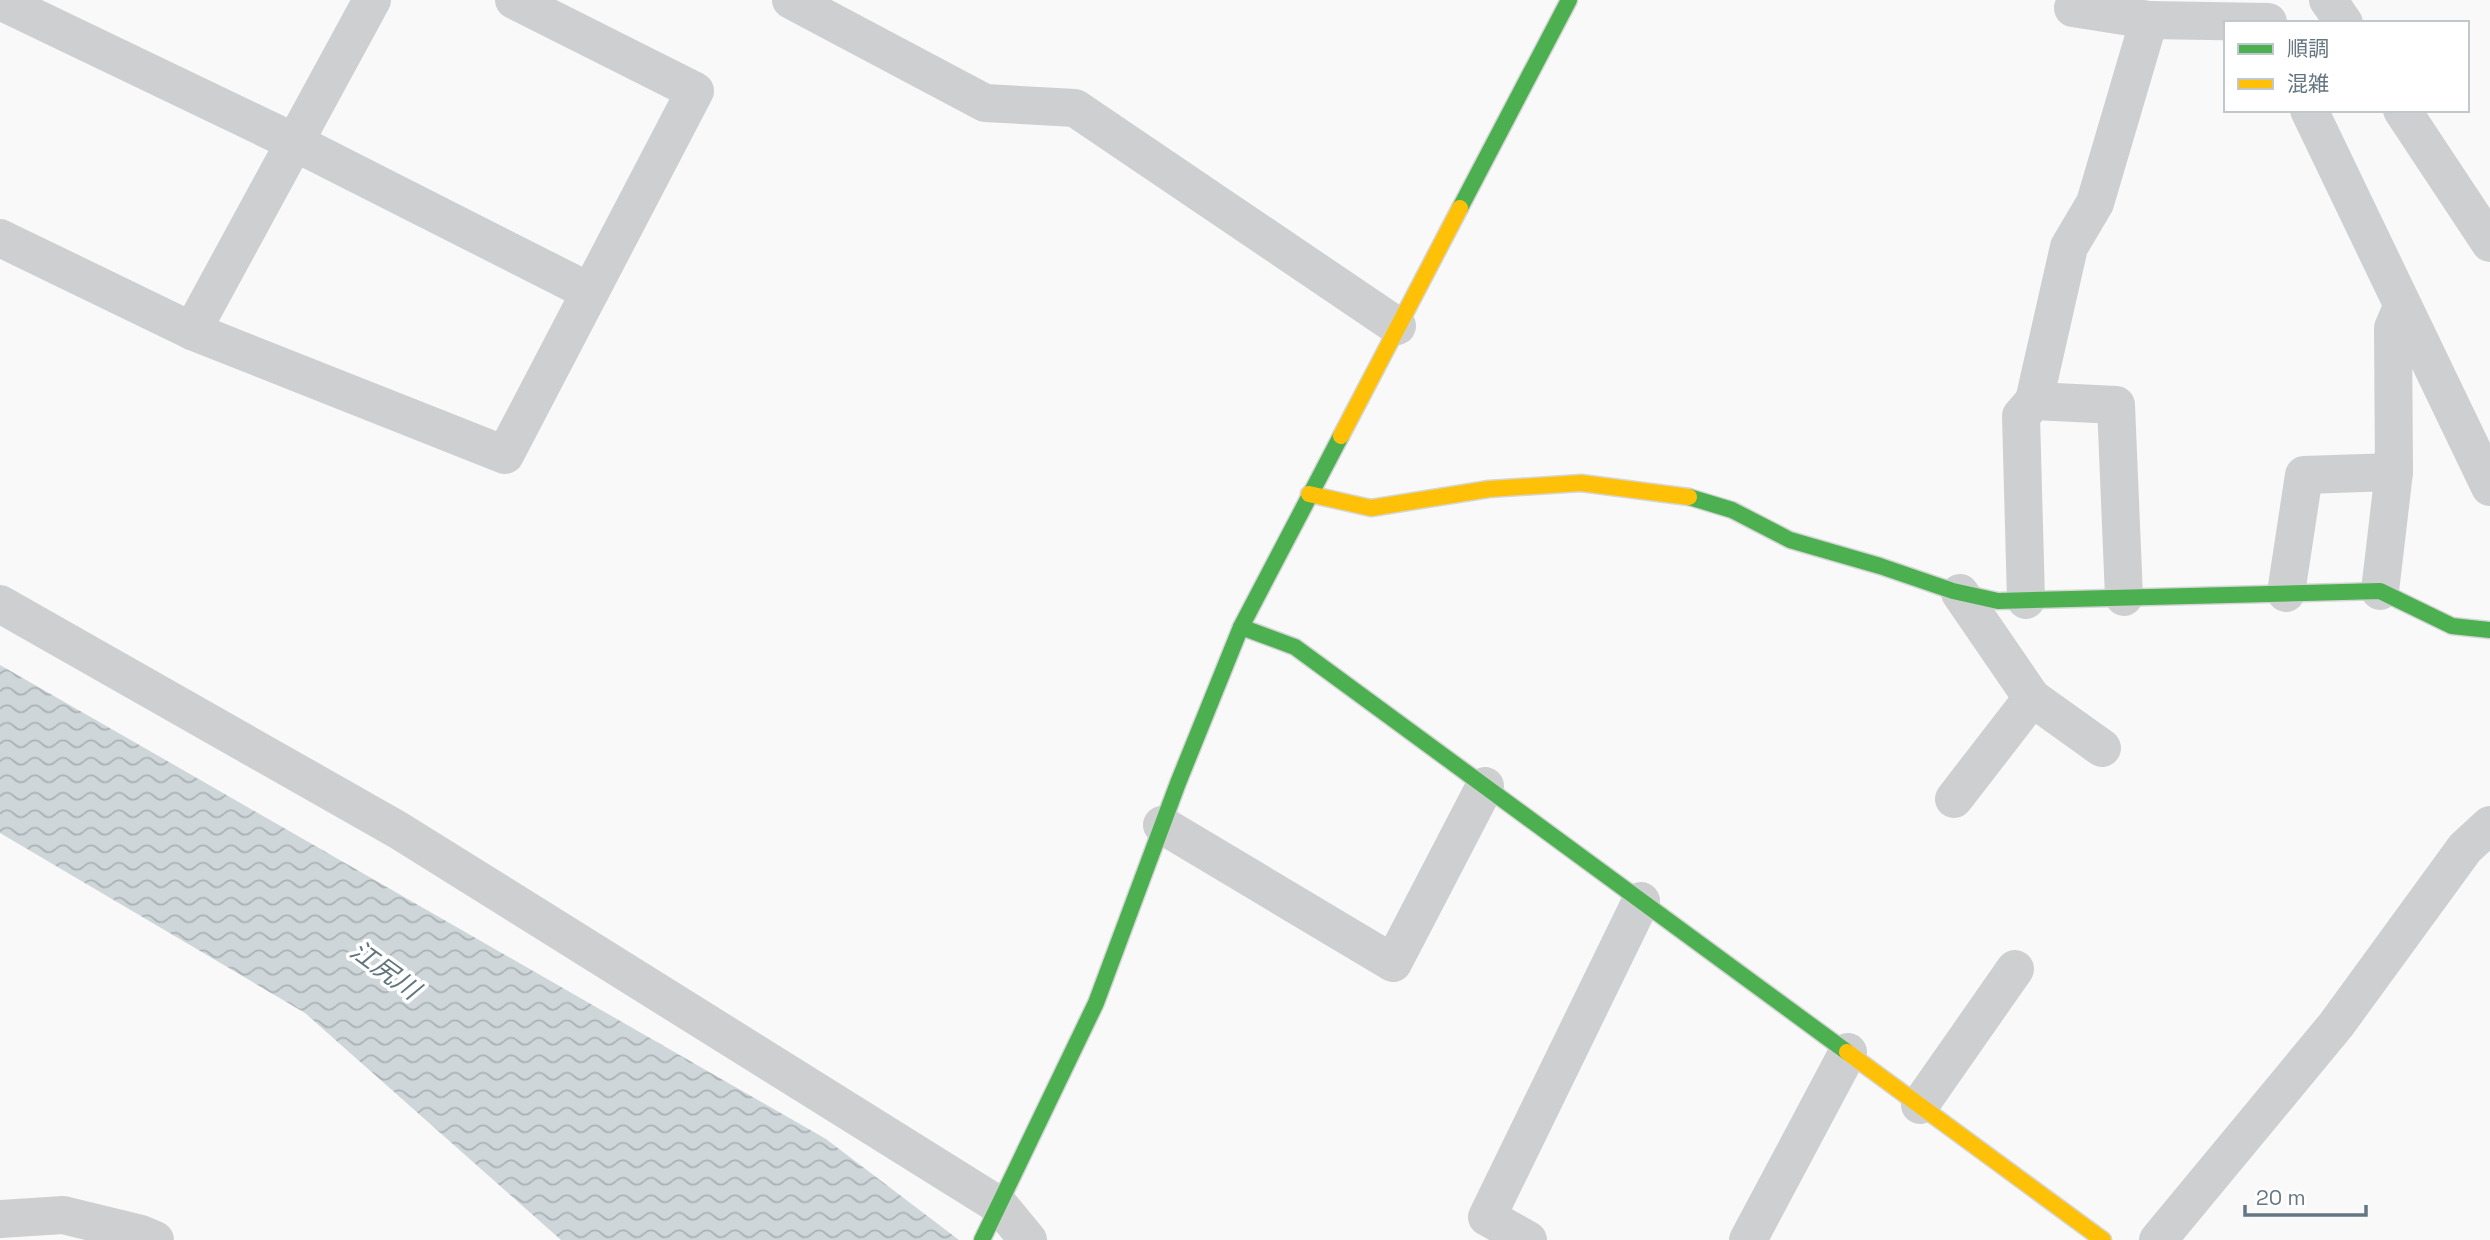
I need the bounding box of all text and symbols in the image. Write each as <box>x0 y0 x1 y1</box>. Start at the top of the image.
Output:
legend <box>2224 21 2469 112</box>
text: 順調 <box>2287 35 2329 62</box>
text: 混雑 <box>2287 70 2329 97</box>
water label: 江尻川 <box>343 933 429 1008</box>
scale bar <box>2245 1174 2366 1218</box>
text: 20 m <box>2256 1184 2306 1211</box>

